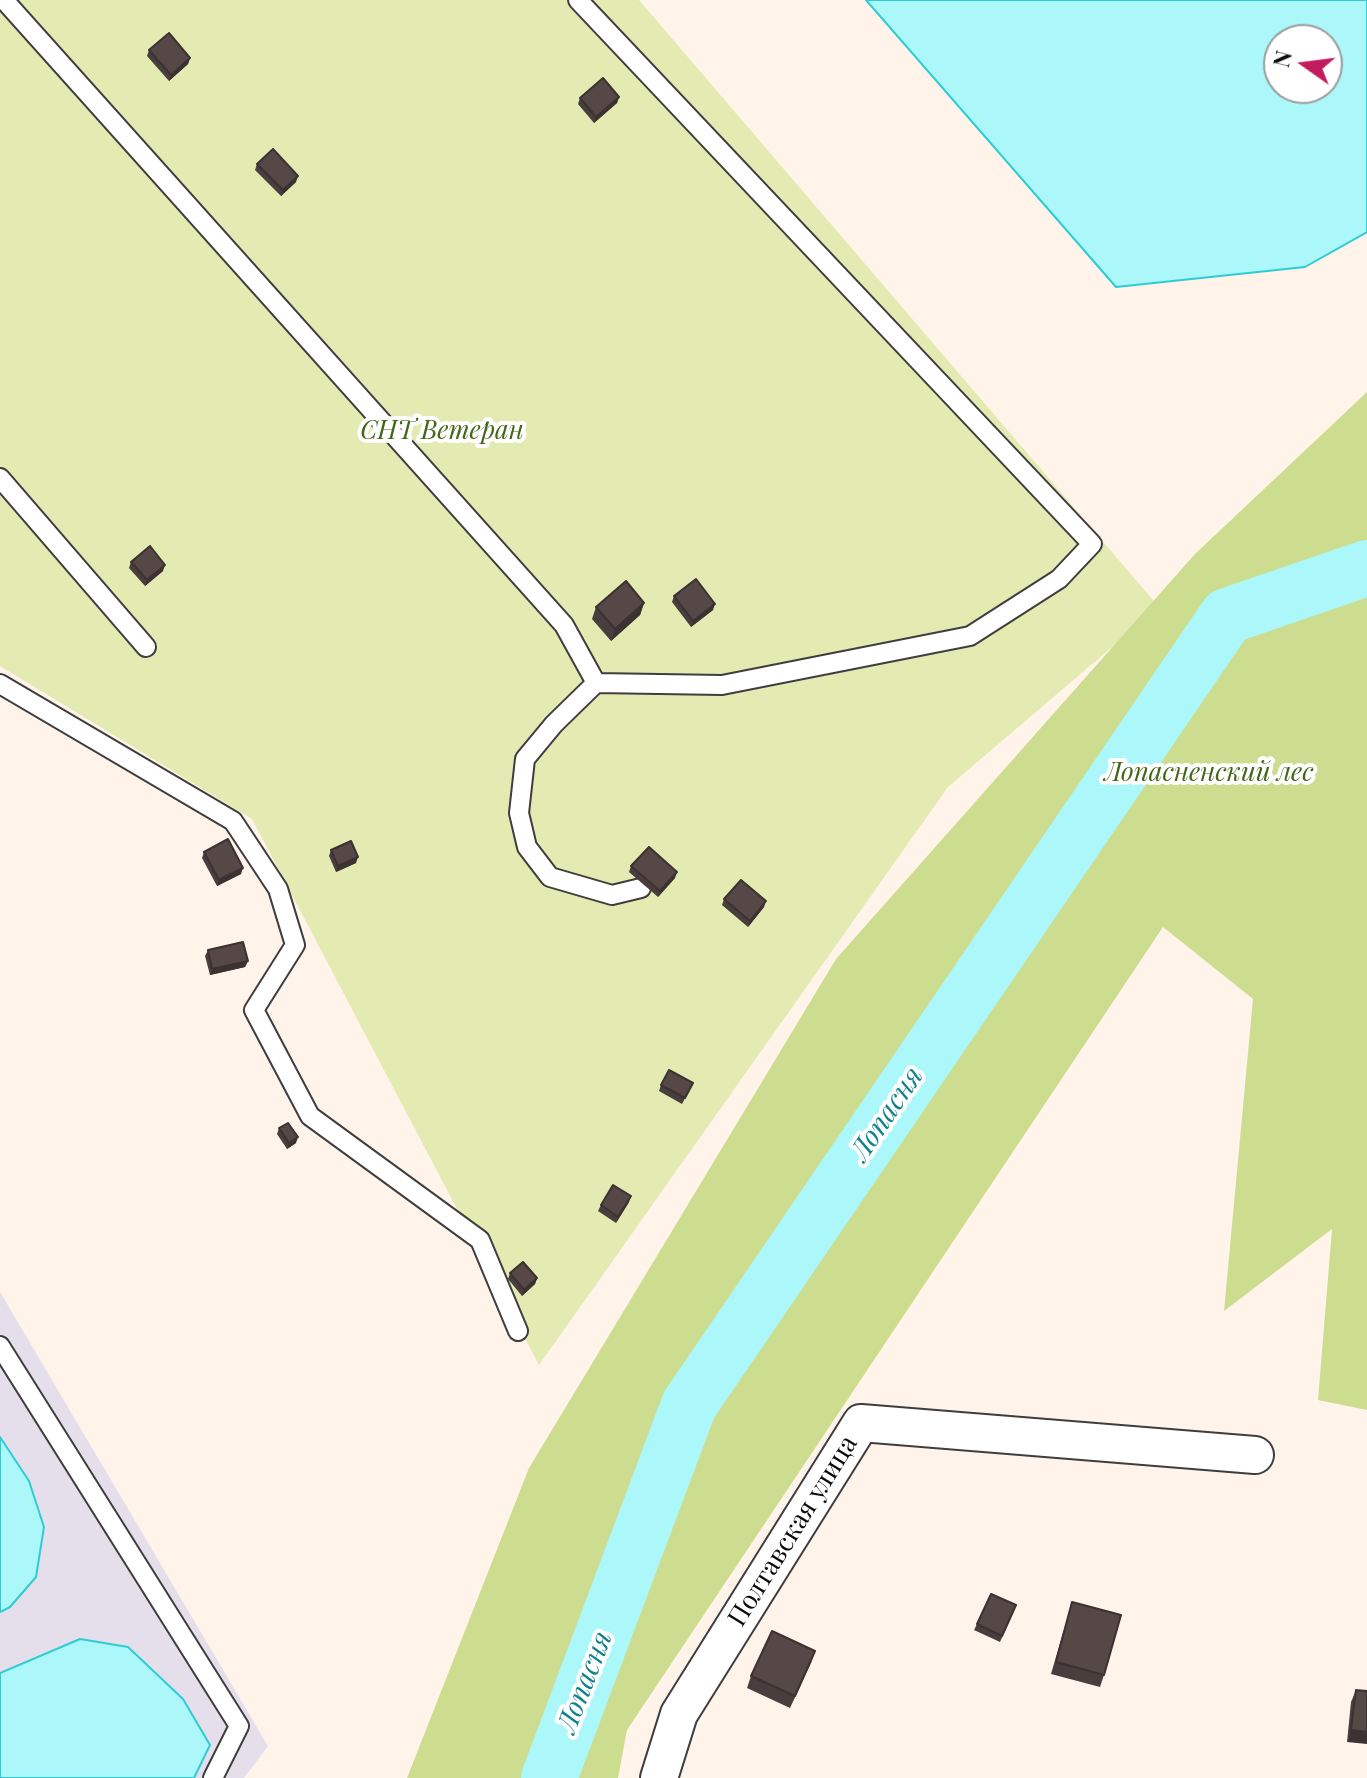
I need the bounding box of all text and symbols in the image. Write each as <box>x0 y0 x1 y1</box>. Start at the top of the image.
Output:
north arrow <box>1263 24 1343 104</box>
text: N <box>1265 47 1298 70</box>
park label: СНТ Ветеран <box>360 415 524 447</box>
park label: Лопасненский лес <box>1105 757 1313 789</box>
water label: Лопасня <box>843 1061 931 1167</box>
street label: Полтавская улица <box>722 1430 864 1632</box>
water label: Лопасня <box>550 1627 620 1737</box>

